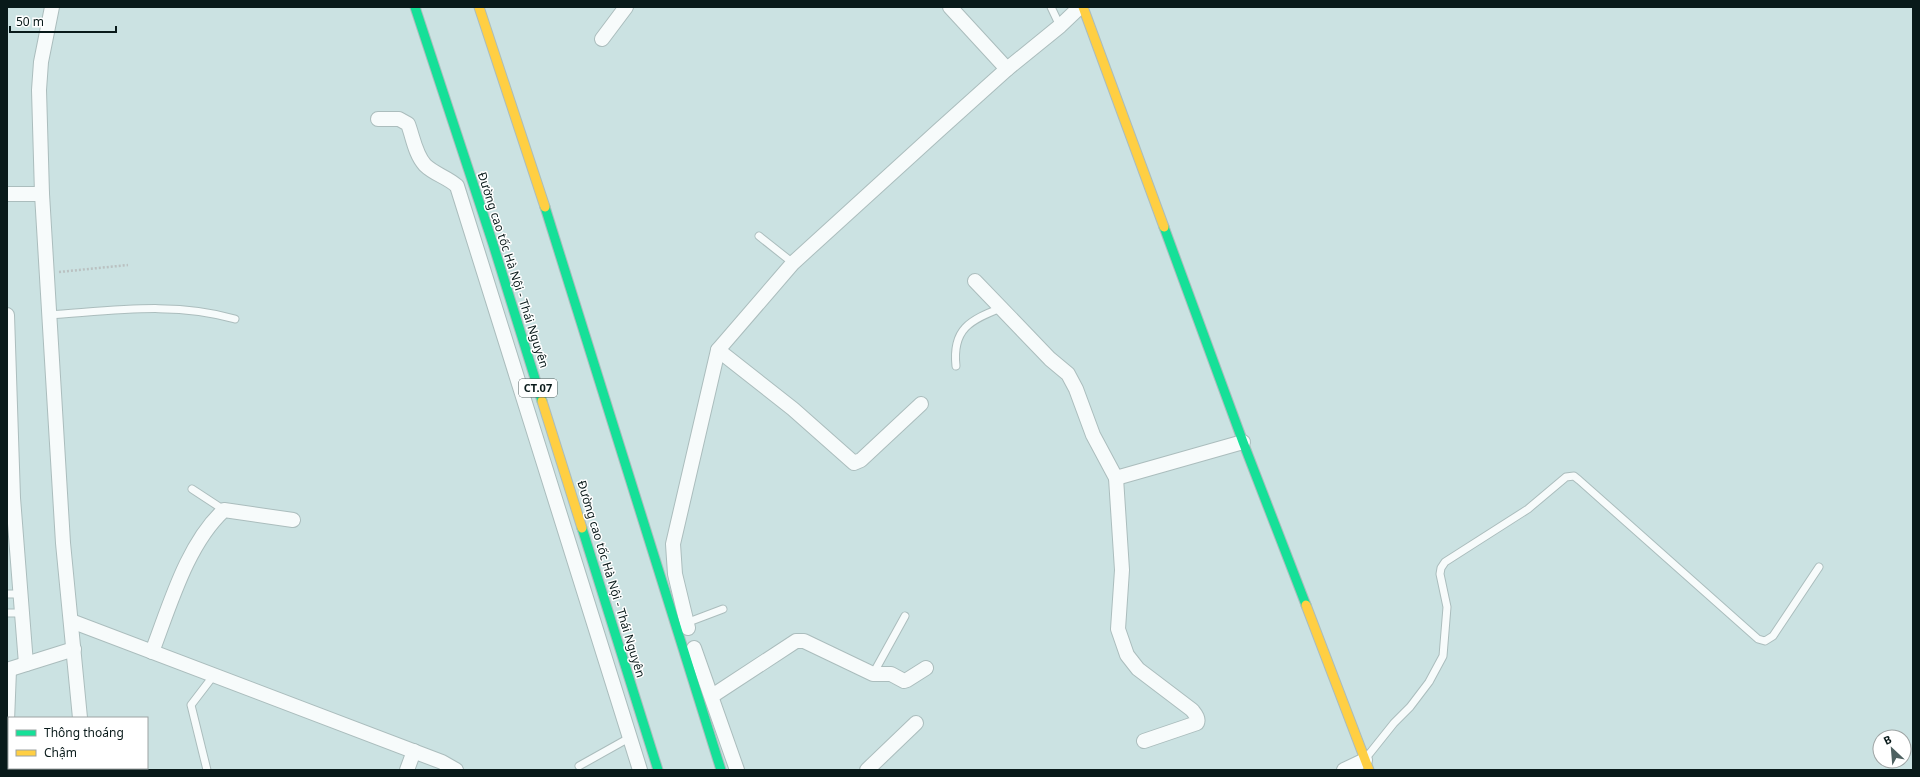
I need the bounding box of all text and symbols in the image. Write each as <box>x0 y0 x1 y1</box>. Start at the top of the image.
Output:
scale bar <box>10 8 116 34</box>
text: 50 m <box>16 13 44 30</box>
street label: Đường cao tốc Hà Nội - Thái Nguyên <box>474 170 553 370</box>
road number: CT.07 <box>519 379 557 397</box>
street label: Đường cao tốc Hà Nội - Thái Nguyên <box>573 478 650 679</box>
legend <box>8 717 148 769</box>
text: Thông thoáng <box>44 724 124 741</box>
north arrow <box>1872 729 1912 769</box>
text: B <box>1881 731 1894 748</box>
text: Chậm <box>44 744 77 761</box>

